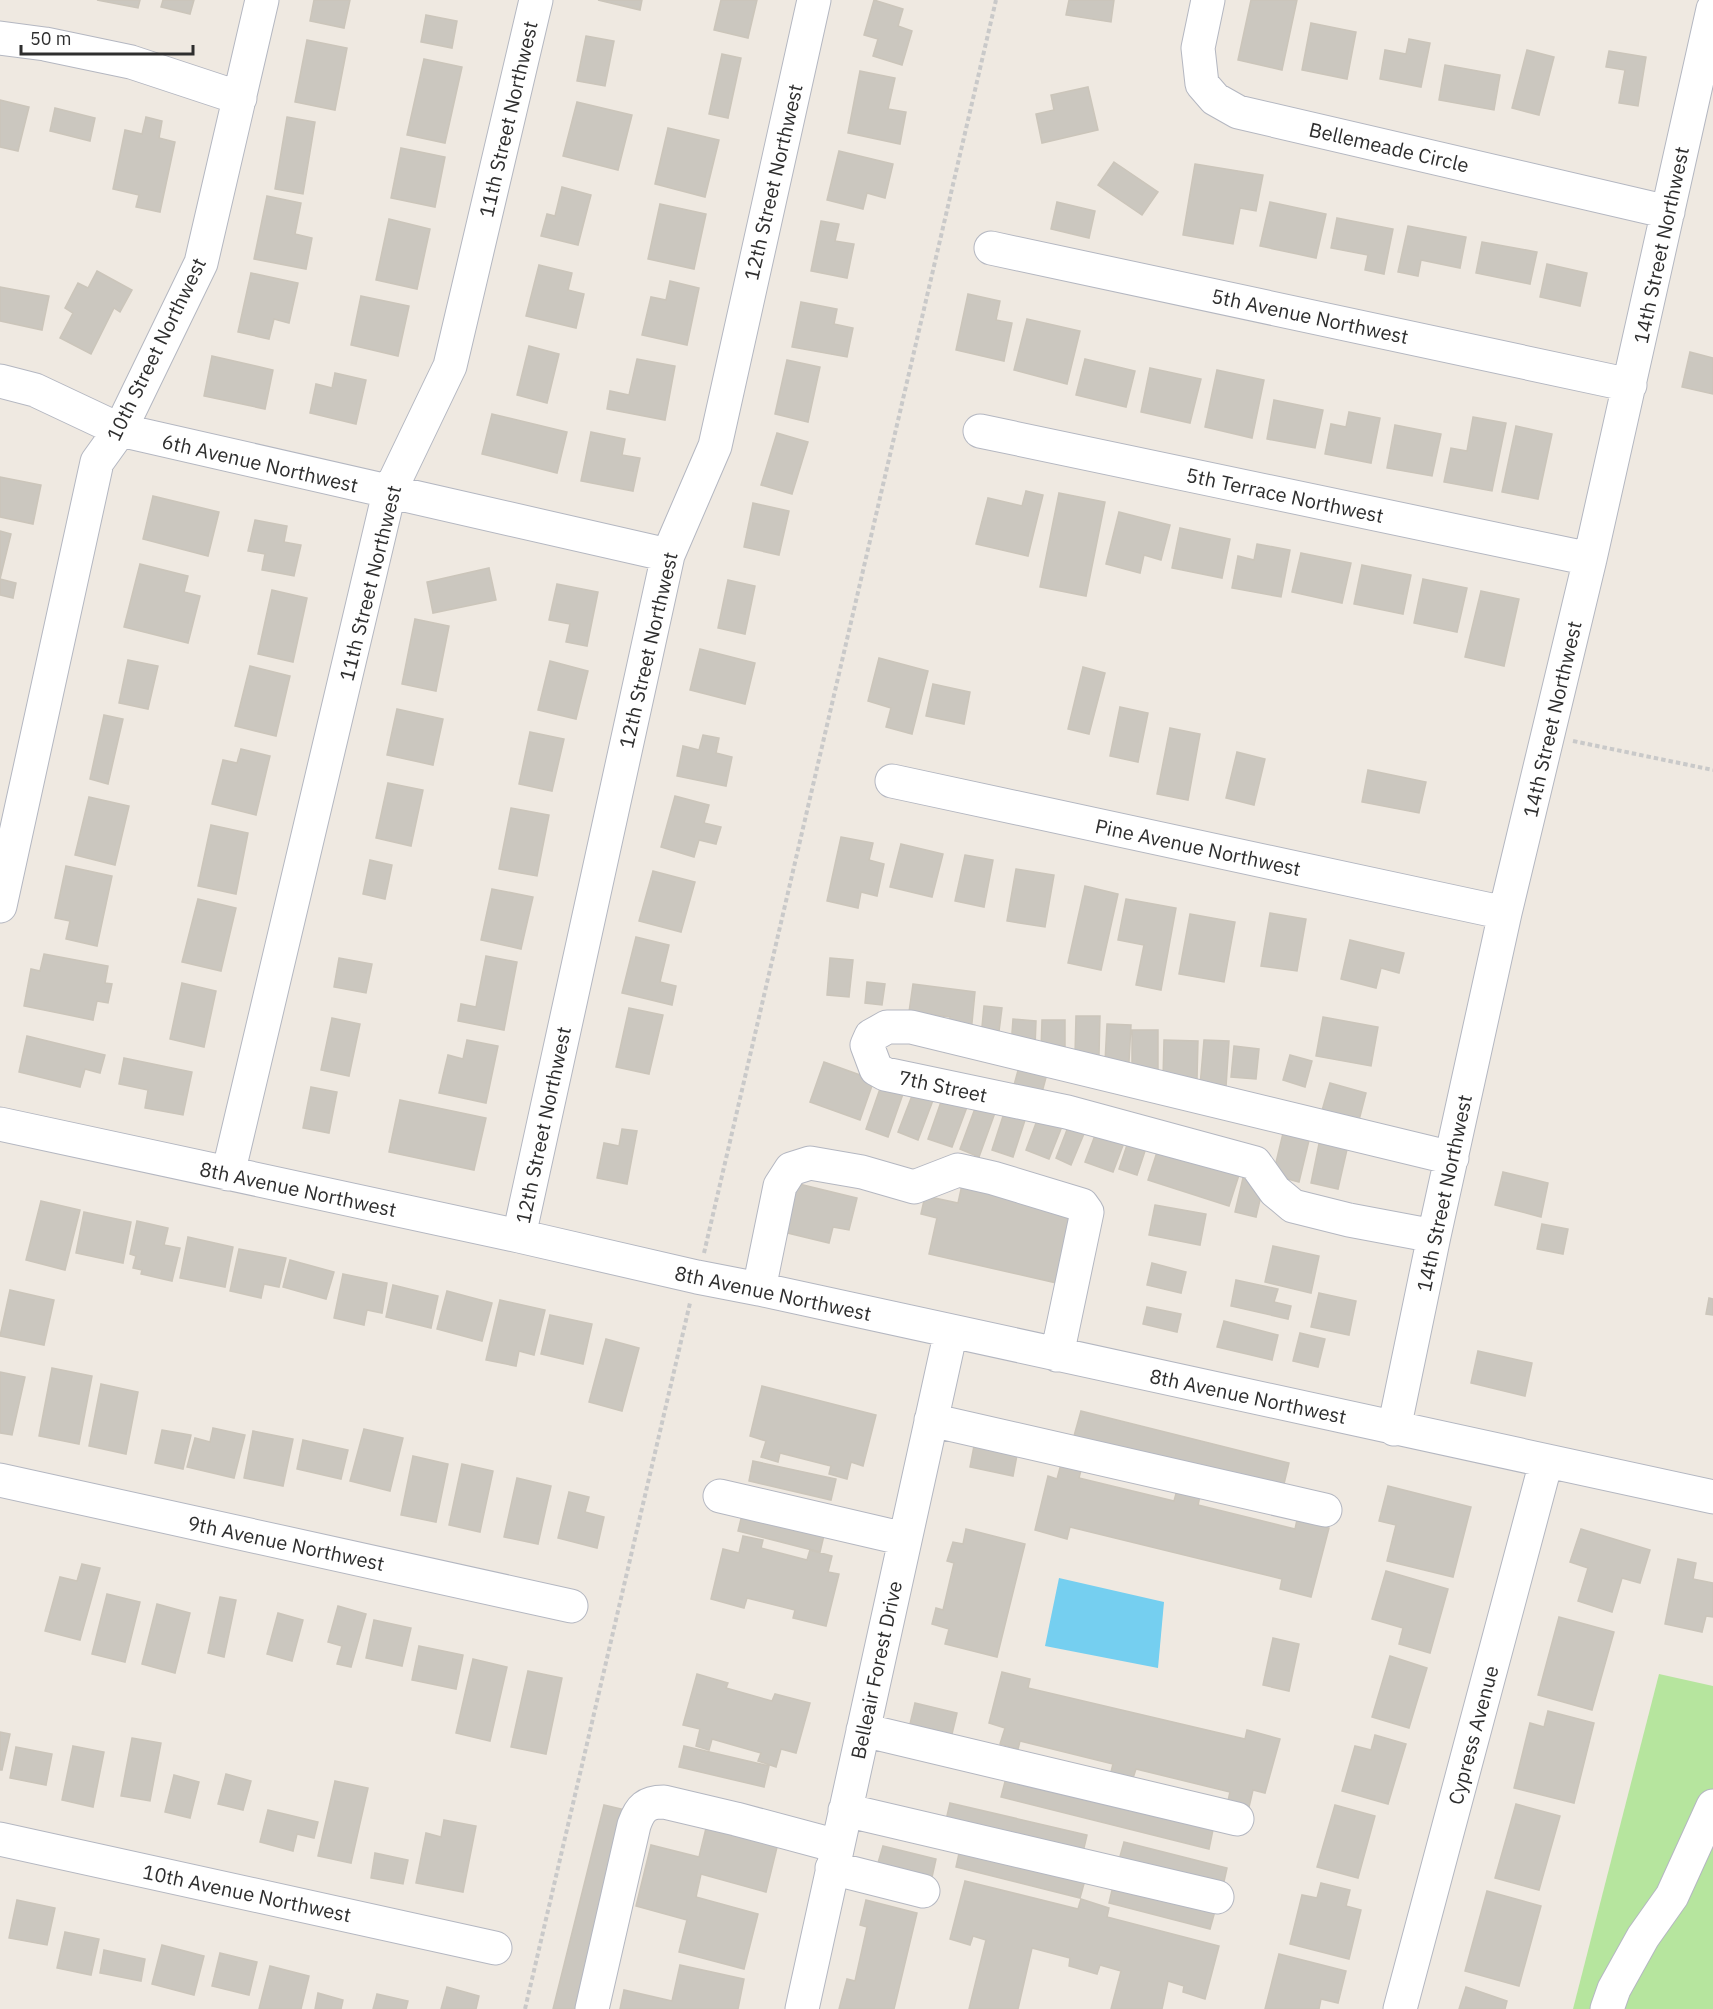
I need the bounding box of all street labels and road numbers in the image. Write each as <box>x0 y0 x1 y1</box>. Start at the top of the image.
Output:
street label: 11th Street Northwest <box>472 18 544 220</box>
street label: 12th Street Northwest <box>737 81 809 283</box>
street label: Bellemeade Circle <box>1306 115 1472 179</box>
street label: 14th Street Northwest <box>1627 144 1695 346</box>
street label: 10th Street Northwest <box>100 253 212 445</box>
street label: 5th Avenue Northwest <box>1209 282 1411 350</box>
street label: 6th Avenue Northwest <box>159 427 361 499</box>
street label: 5th Terrace Northwest <box>1184 461 1386 529</box>
street label: 11th Street Northwest <box>333 482 407 684</box>
street label: 12th Street Northwest <box>612 549 684 751</box>
street label: 14th Street Northwest <box>1516 618 1588 820</box>
street label: Pine Avenue Northwest <box>1093 812 1303 882</box>
street label: 12th Street Northwest <box>509 1024 577 1226</box>
street label: 7th Street <box>896 1063 990 1109</box>
street label: 14th Street Northwest <box>1410 1092 1478 1294</box>
street label: 8th Avenue Northwest <box>197 1155 399 1223</box>
street label: 8th Avenue Northwest <box>672 1259 874 1327</box>
street label: 8th Avenue Northwest <box>1147 1362 1349 1430</box>
street label: 9th Avenue Northwest <box>185 1509 387 1577</box>
street label: Belleair Forest Drive <box>844 1578 908 1762</box>
street label: Cypress Avenue <box>1441 1662 1505 1808</box>
street label: 10th Avenue Northwest <box>140 1858 354 1928</box>

